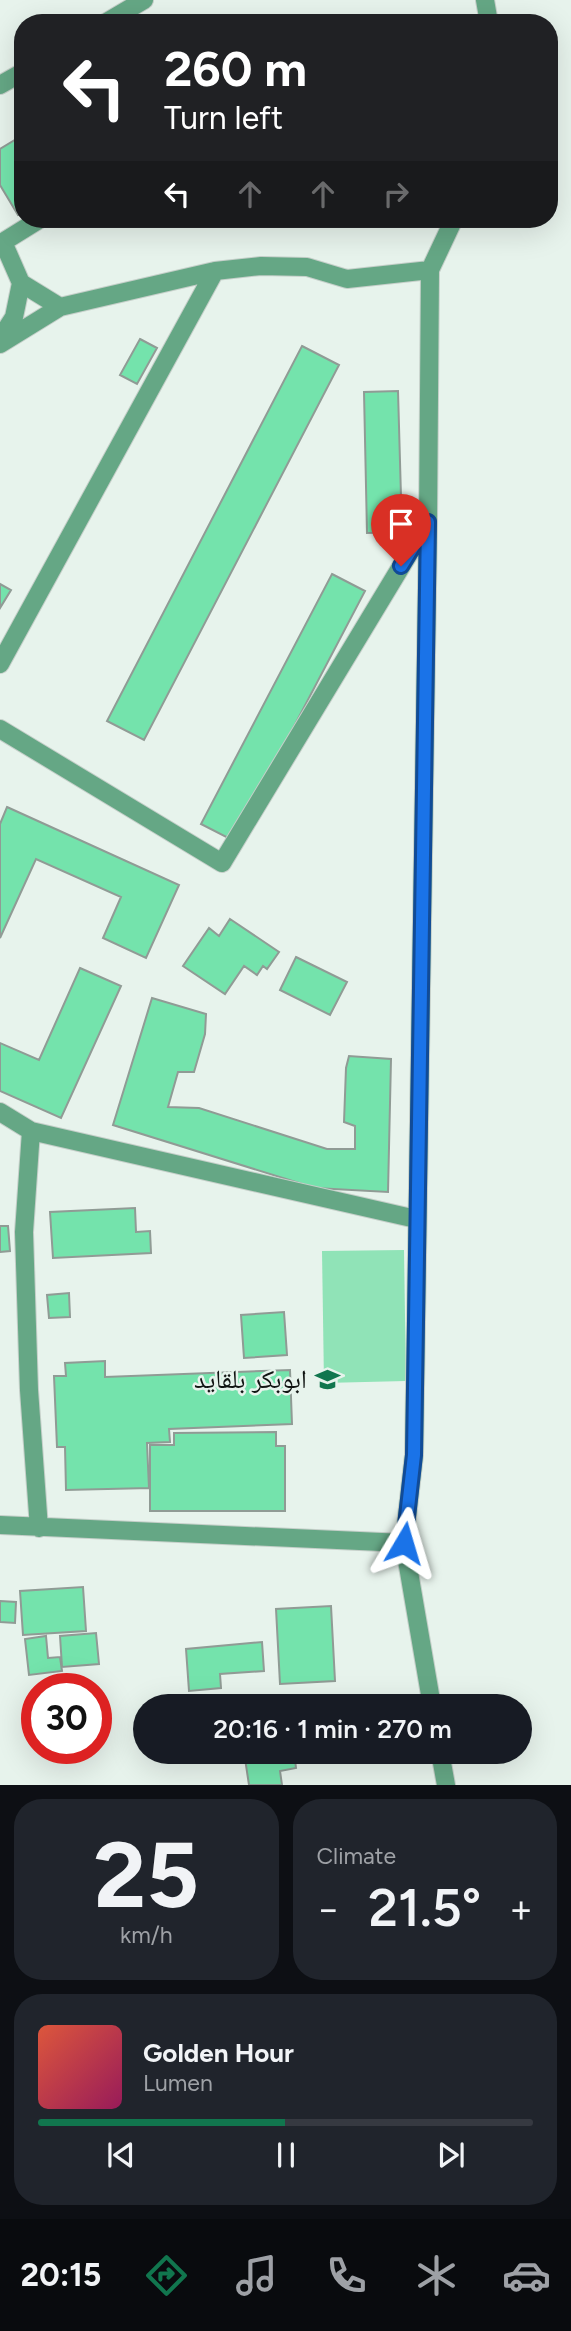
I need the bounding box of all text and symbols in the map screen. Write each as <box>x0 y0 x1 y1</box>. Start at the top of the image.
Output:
text: 260 m <box>164 39 307 98</box>
icon: left <box>49 42 140 133</box>
text: Turn left <box>164 99 283 137</box>
icon: left <box>158 175 196 213</box>
icon: ahead <box>231 175 269 213</box>
icon: ahead <box>304 175 342 213</box>
icon: right <box>377 175 415 213</box>
pin <box>371 494 431 566</box>
icon: arrive <box>382 505 420 543</box>
place label: ابوبكر بلقايد <box>194 1363 307 1395</box>
school or university icon: ابوبكر بلقايد <box>313 1365 341 1393</box>
position arrow <box>367 1506 441 1580</box>
speed limit sign: 30 <box>21 1673 112 1764</box>
text: 20:16 · 1 min · 270 m <box>213 1713 452 1745</box>
text: 25 <box>93 1821 199 1930</box>
text: Climate <box>317 1842 396 1870</box>
text: 21.5° <box>368 1877 481 1939</box>
text: − <box>317 1886 340 1932</box>
text: + <box>509 1886 533 1932</box>
text: km/h <box>120 1921 173 1949</box>
text: Golden Hour <box>143 2037 294 2069</box>
text: Lumen <box>143 2069 213 2097</box>
icon: previous <box>102 2136 140 2174</box>
icon: pause <box>267 2136 305 2174</box>
icon: next <box>432 2136 470 2174</box>
icon: directions <box>142 2251 191 2300</box>
icon: music <box>232 2251 281 2300</box>
icon: phone <box>322 2251 371 2300</box>
icon: climate <box>412 2251 461 2300</box>
icon: car <box>502 2251 551 2300</box>
text: 20:15 <box>20 2256 101 2294</box>

